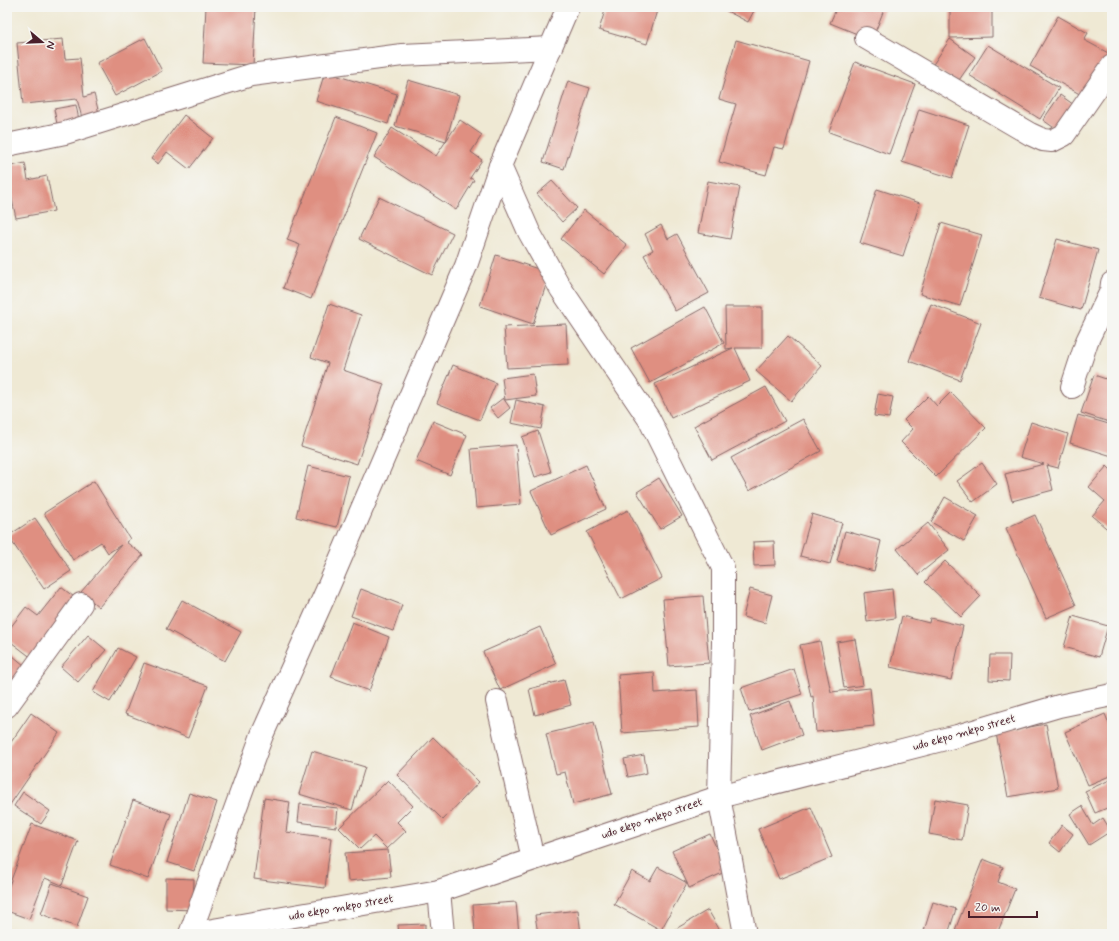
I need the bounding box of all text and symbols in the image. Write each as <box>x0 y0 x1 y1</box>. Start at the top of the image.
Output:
north arrow <box>22 22 62 62</box>
text: N <box>43 39 58 51</box>
street label: udo ekpo mkpo street <box>911 711 1018 755</box>
street label: udo ekpo mkpo street <box>599 794 705 844</box>
street label: udo ekpo mkpo street <box>287 891 395 925</box>
scale bar <box>969 893 1037 919</box>
text: 20 m <box>975 900 1001 916</box>

